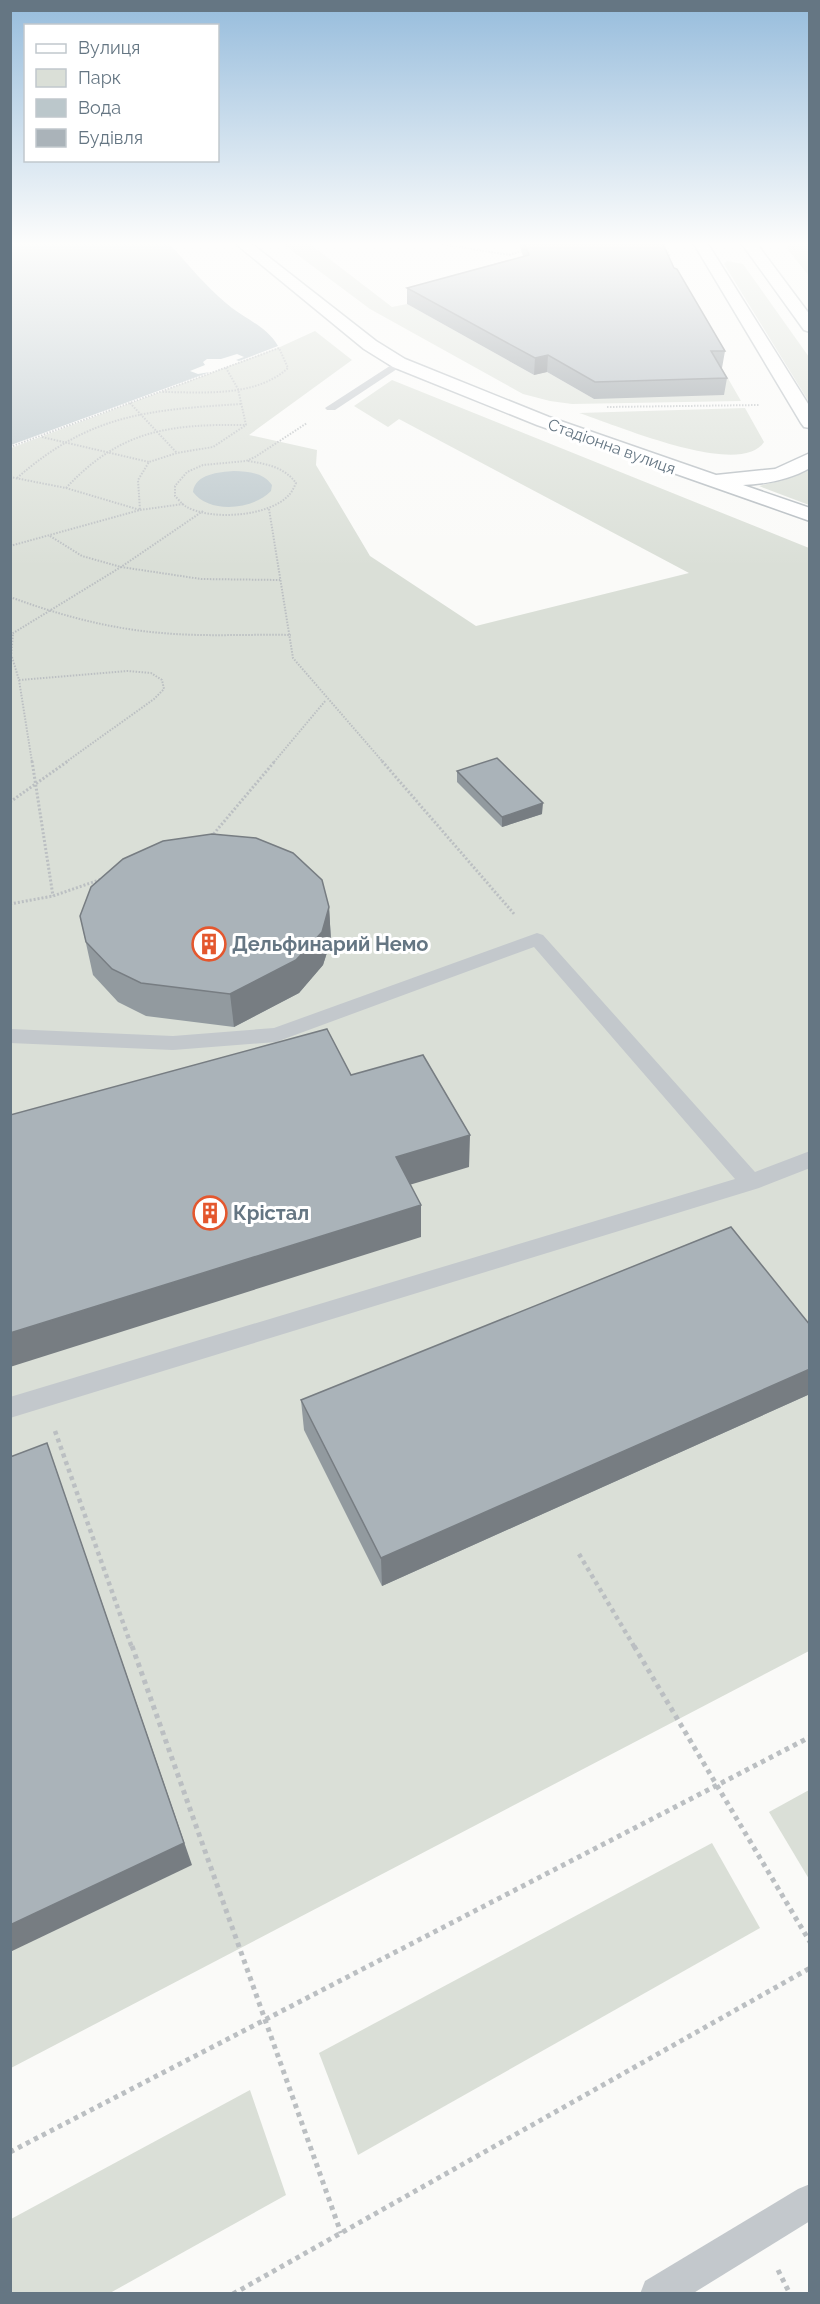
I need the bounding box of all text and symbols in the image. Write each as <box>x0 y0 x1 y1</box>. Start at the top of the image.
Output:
legend <box>24 24 219 162</box>
text: Вулиця <box>78 37 140 58</box>
text: Парк <box>78 67 121 88</box>
text: Вода <box>78 97 121 118</box>
text: Будівля <box>78 127 143 148</box>
street label: Стадіонна вулиця <box>545 415 678 478</box>
building icon: Дельфинарий Немо <box>191 926 227 962</box>
place label: Дельфинарий Немо <box>232 932 428 956</box>
building icon: Крістал <box>192 1195 228 1231</box>
place label: Крістал <box>233 1201 309 1225</box>

